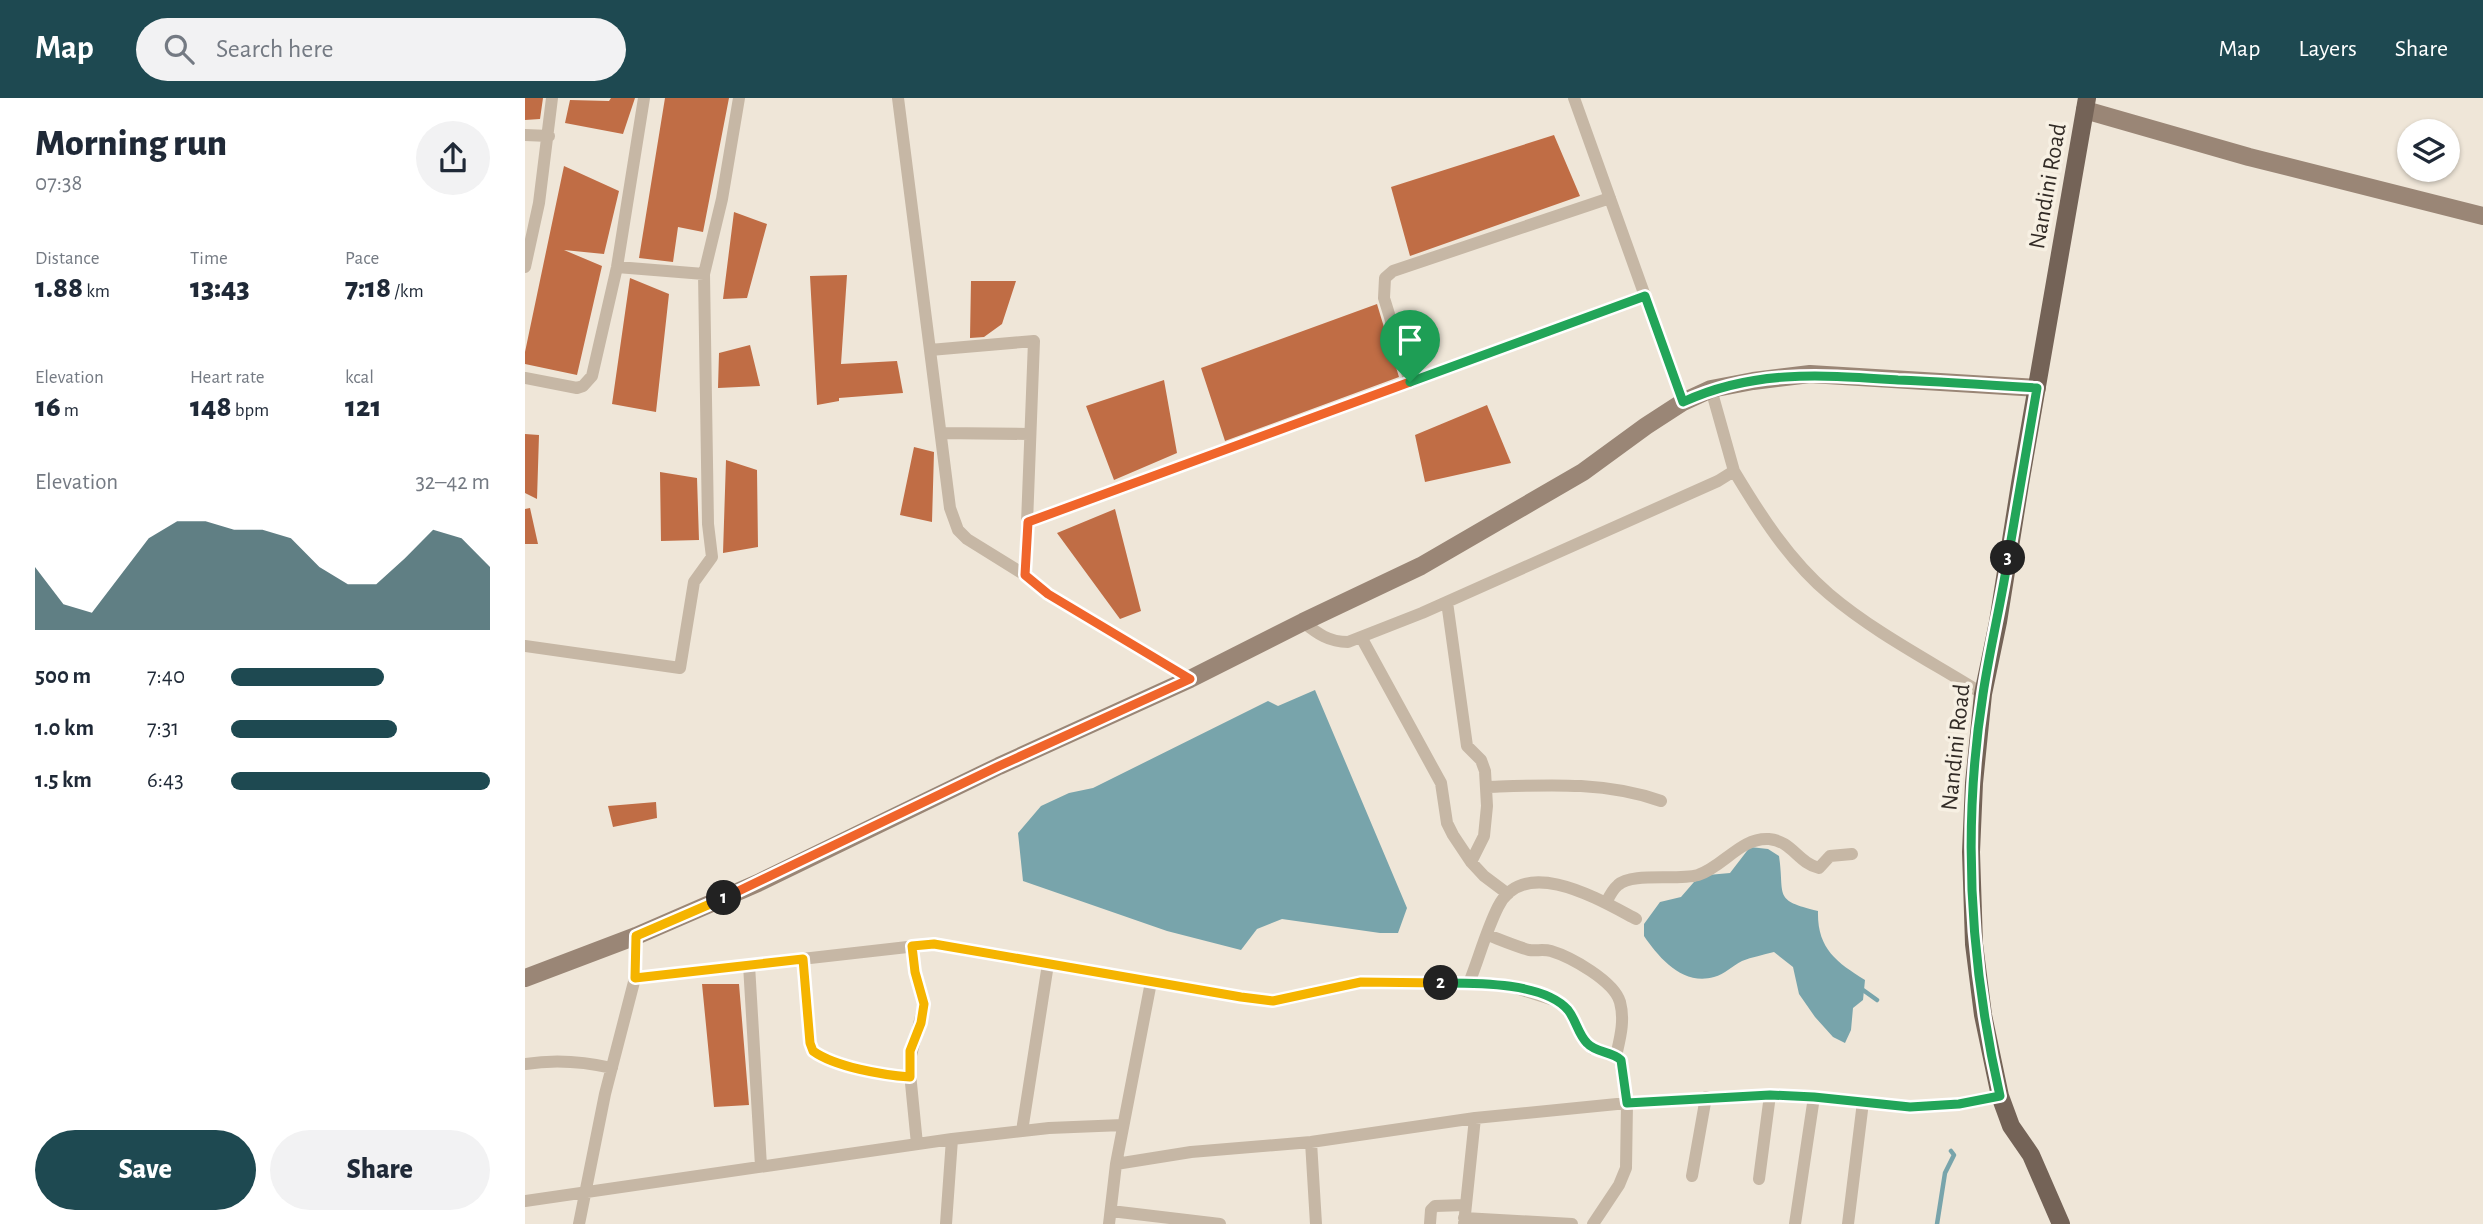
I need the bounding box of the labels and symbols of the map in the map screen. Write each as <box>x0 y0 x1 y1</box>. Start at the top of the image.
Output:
street label: Nandini Road <box>2025 121 2071 251</box>
pin <box>1380 310 1440 382</box>
pin: 3 <box>1991 540 2025 575</box>
street label: Nandini Road <box>1937 683 1975 812</box>
pin: 1 <box>707 880 741 916</box>
pin: 2 <box>1423 966 1459 1001</box>

